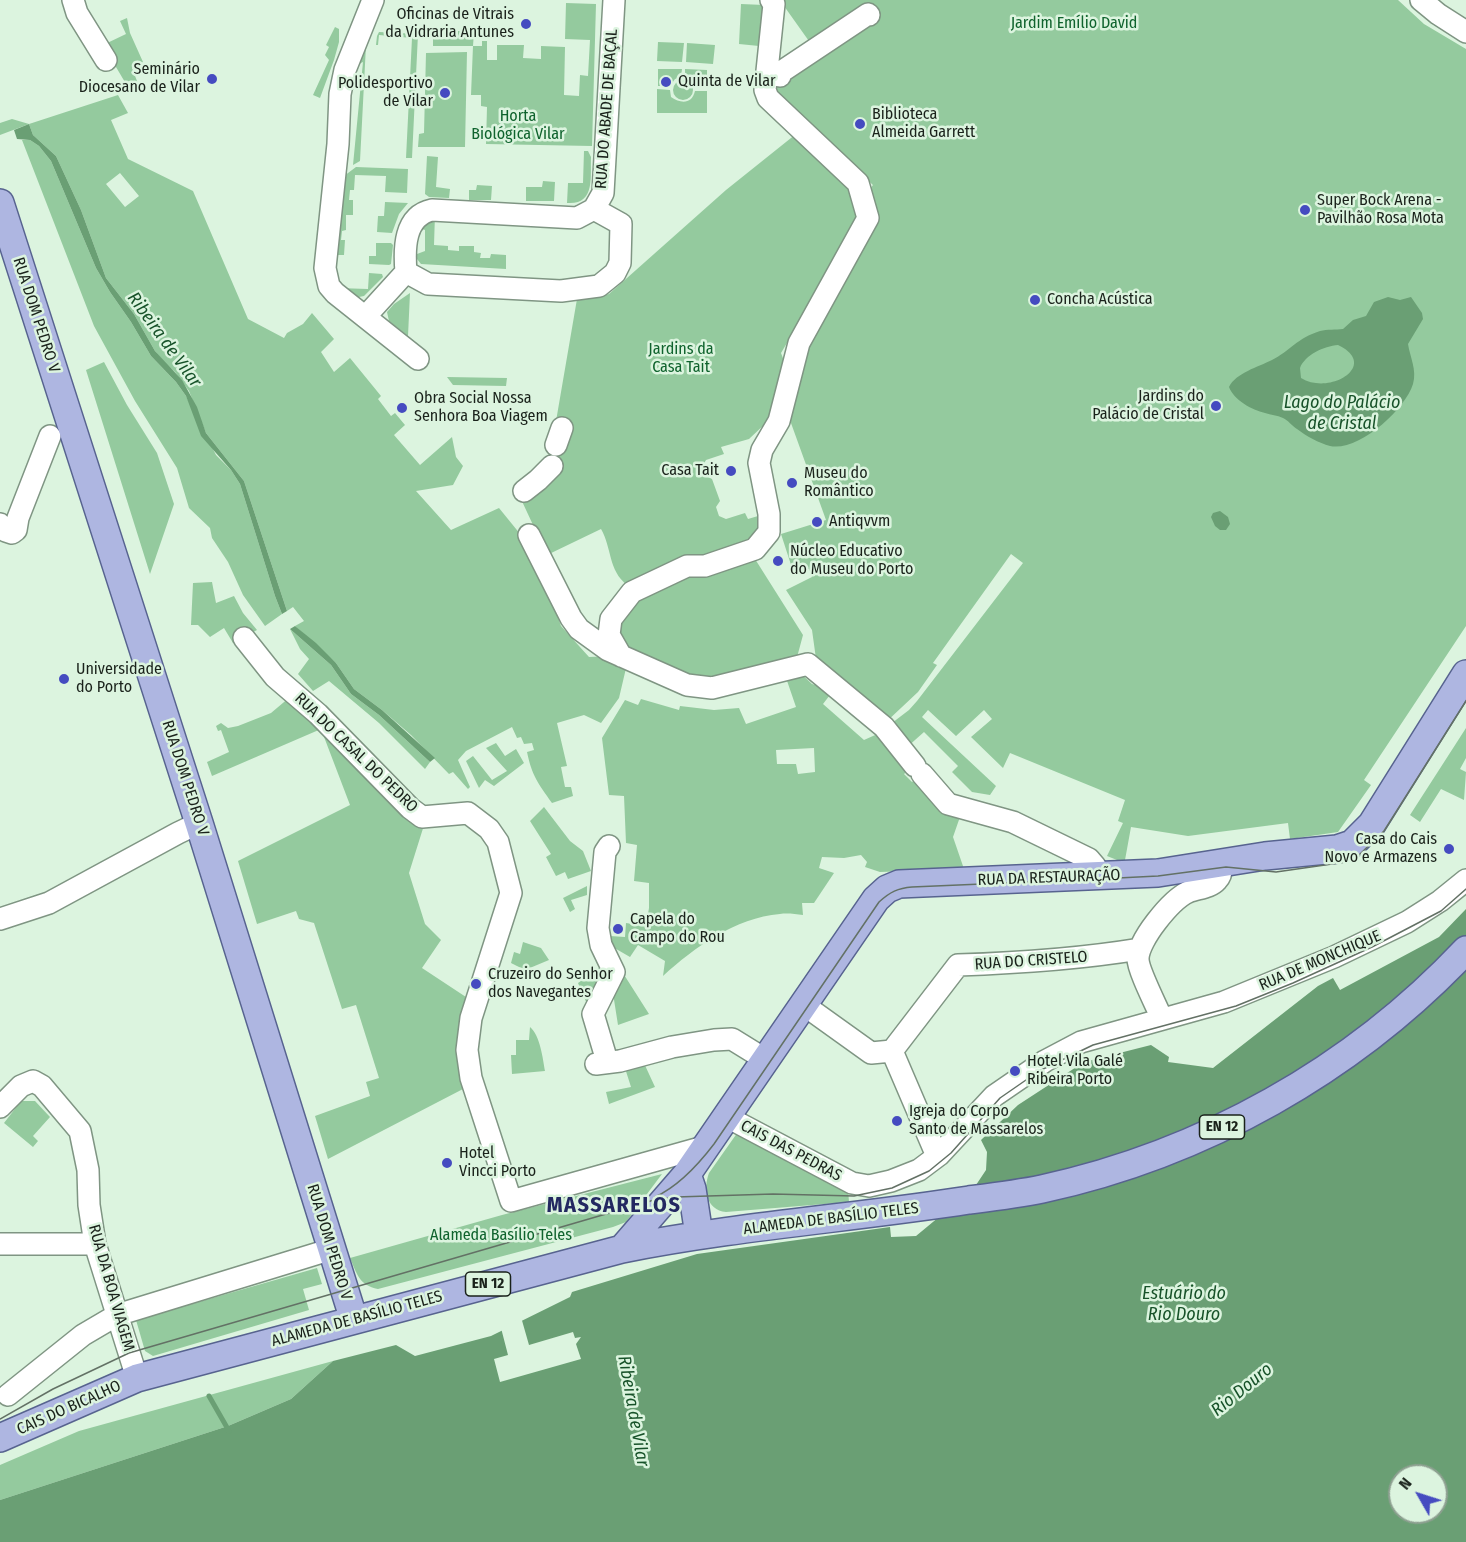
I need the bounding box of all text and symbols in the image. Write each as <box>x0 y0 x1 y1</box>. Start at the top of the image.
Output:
place label: Oficinas de Vitrais da Vidraria Antunes <box>385 5 514 43</box>
park label: Jardim Emílio David <box>1011 14 1137 34</box>
marker: Oficinas de Vitrais da Vidraria Antunes <box>519 17 533 31</box>
street label: RUA DO ABADE DE BAÇAL <box>592 28 622 190</box>
place label: Seminário Diocesano de Vilar <box>79 60 200 98</box>
marker: Seminário Diocesano de Vilar <box>205 72 219 86</box>
place label: Quinta de Vilar <box>678 72 776 92</box>
place label: Polidesportivo de Vilar <box>338 74 433 112</box>
marker: Quinta de Vilar <box>659 75 673 89</box>
marker: Polidesportivo de Vilar <box>438 86 452 100</box>
place label: Biblioteca Almeida Garrett <box>872 105 975 143</box>
park label: Horta Biológica Vilar <box>471 107 565 145</box>
marker: Biblioteca Almeida Garrett <box>853 117 867 131</box>
place label: Super Bock Arena - Pavilhão Rosa Mota <box>1317 191 1444 229</box>
marker: Super Bock Arena - Pavilhão Rosa Mota <box>1298 203 1312 217</box>
street label: RUA DOM PEDRO V <box>8 255 64 375</box>
water label: Ribeira de Vilar <box>122 288 206 392</box>
place label: Concha Acústica <box>1047 290 1153 310</box>
marker: Concha Acústica <box>1028 293 1042 307</box>
park label: Jardins da Casa Tait <box>648 340 714 378</box>
place label: Jardins do Palácio de Cristal <box>1092 387 1204 425</box>
place label: Obra Social Nossa Senhora Boa Viagem <box>414 389 548 427</box>
water label: Lago do Palácio de Cristal <box>1284 392 1400 434</box>
marker: Jardins do Palácio de Cristal <box>1209 399 1223 413</box>
marker: Obra Social Nossa Senhora Boa Viagem <box>395 401 409 415</box>
place label: Casa Tait <box>661 461 719 481</box>
marker: Casa Tait <box>724 464 738 478</box>
place label: Museu do Romântico <box>804 464 874 502</box>
marker: Museu do Romântico <box>785 476 799 490</box>
place label: Antiqvvm <box>829 512 890 532</box>
marker: Antiqvvm <box>810 515 824 529</box>
place label: Núcleo Educativo do Museu do Porto <box>790 542 913 580</box>
marker: Núcleo Educativo do Museu do Porto <box>771 554 785 568</box>
place label: Universidade do Porto <box>76 660 162 698</box>
marker: Universidade do Porto <box>57 672 71 686</box>
street label: RUA DO CASAL DO PEDRO <box>290 689 422 817</box>
street label: RUA DOM PEDRO V <box>157 718 213 838</box>
place label: Casa do Cais Novo e Armazens <box>1325 830 1437 868</box>
marker: Casa do Cais Novo e Armazens <box>1442 842 1456 856</box>
street label: RUA DA RESTAURAÇÃO <box>977 866 1121 890</box>
place label: Capela do Campo do Rou <box>630 910 725 948</box>
marker: Capela do Campo do Rou <box>611 922 625 936</box>
street label: RUA DE MONCHIQUE <box>1256 927 1384 995</box>
street label: RUA DO CRISTELO <box>974 947 1088 975</box>
place label: Cruzeiro do Senhor dos Navegantes <box>488 965 613 1003</box>
marker: Cruzeiro do Senhor dos Navegantes <box>469 977 483 991</box>
place label: Hotel Vila Galé Ribeira Porto <box>1027 1052 1123 1090</box>
marker: Hotel Vila Galé Ribeira Porto <box>1008 1064 1022 1078</box>
place label: Igreja do Corpo Santo de Massarelos <box>909 1102 1043 1140</box>
marker: Igreja do Corpo Santo de Massarelos <box>890 1114 904 1128</box>
road number: EN 12 <box>1200 1115 1244 1139</box>
street label: CAIS DAS PEDRAS <box>737 1116 845 1186</box>
place label: Hotel Vincci Porto <box>459 1144 536 1182</box>
marker: Hotel Vincci Porto <box>440 1156 454 1170</box>
street label: RUA DOM PEDRO V <box>302 1182 356 1302</box>
district label: MASSARELOS <box>547 1193 681 1219</box>
street label: ALAMEDA DE BASÍLIO TELES <box>742 1199 920 1239</box>
street label: RUA DA BOA VIAGEM <box>84 1222 138 1354</box>
park label: Alameda Basílio Teles <box>430 1226 572 1246</box>
road number: EN 12 <box>466 1272 510 1296</box>
water label: Estuário do Rio Douro <box>1142 1283 1226 1326</box>
street label: ALAMEDA DE BASÍLIO TELES <box>269 1287 445 1351</box>
water label: Ribeira de Vilar <box>613 1354 653 1468</box>
water label: Rio Douro <box>1207 1359 1277 1421</box>
street label: CAIS DO BICALHO <box>14 1376 124 1440</box>
north arrow <box>1388 1464 1448 1524</box>
text: N <box>1395 1474 1416 1493</box>

